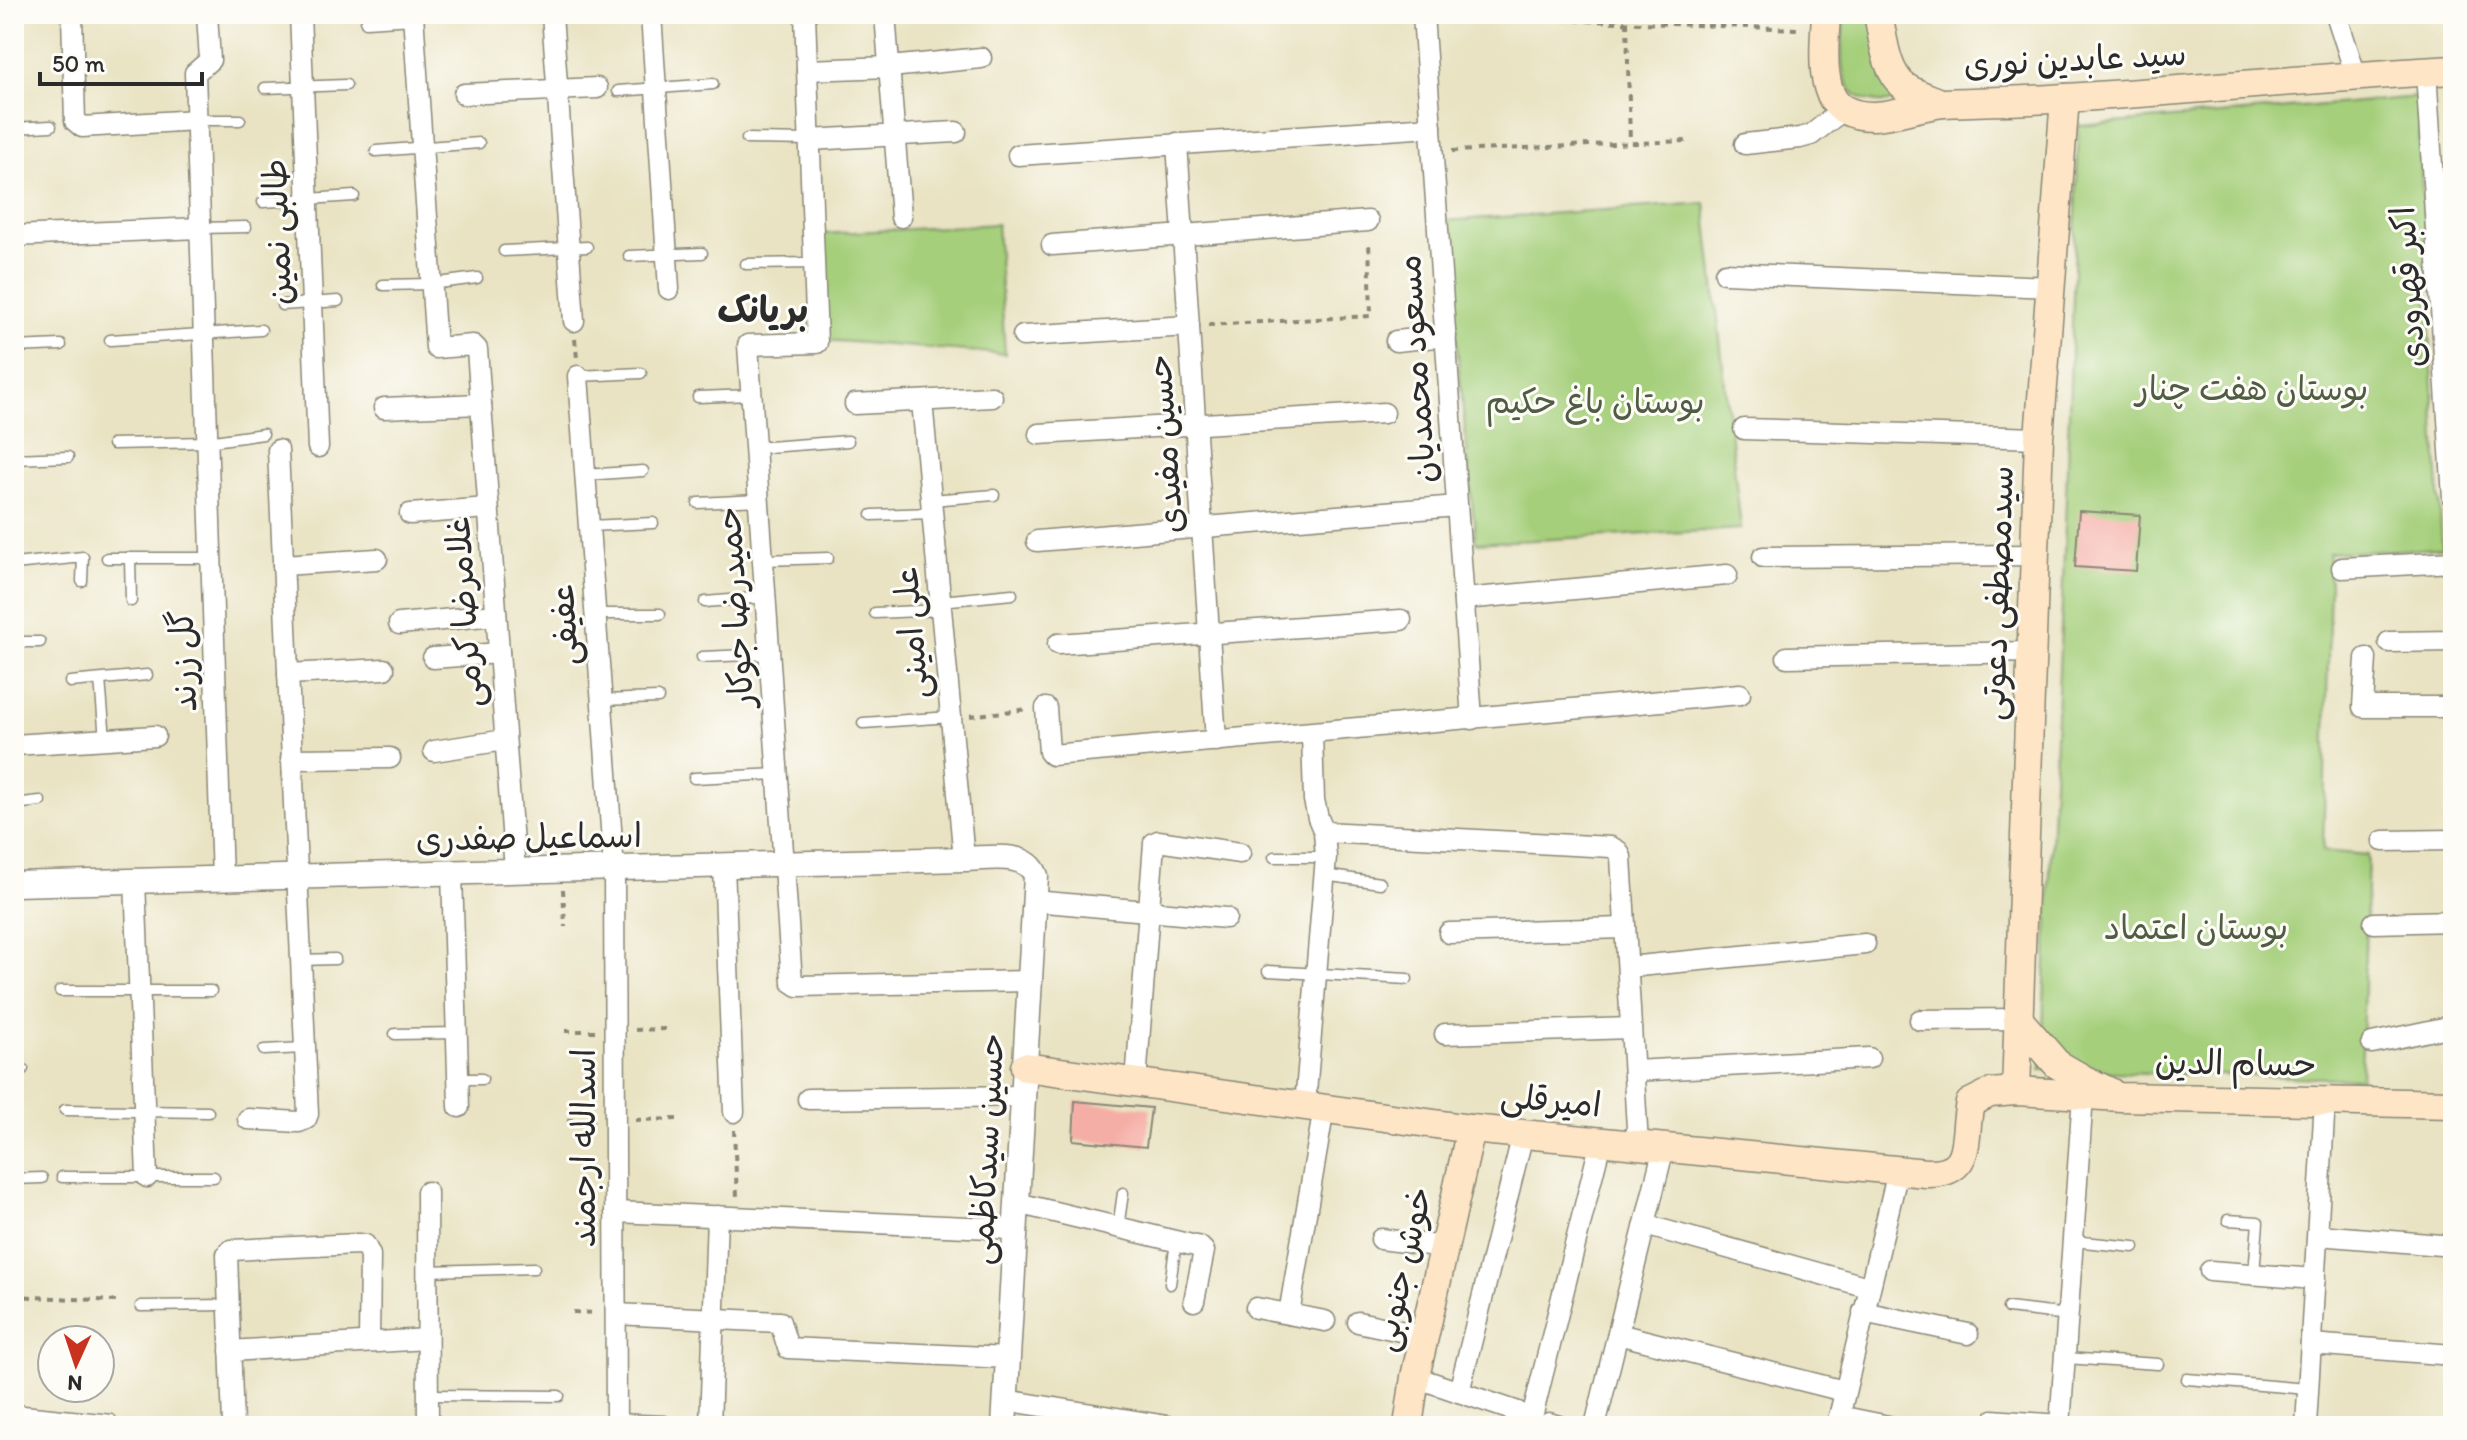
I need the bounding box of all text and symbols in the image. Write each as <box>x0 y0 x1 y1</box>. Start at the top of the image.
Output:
street label: سید عابدین نوری <box>1963 33 2187 85</box>
scale bar <box>40 36 202 86</box>
text: 50 m <box>52 49 105 78</box>
street label: طالبی نمین <box>254 158 301 306</box>
street label: اکبر قهرودی <box>2382 205 2434 369</box>
street label: مسعود محمدیان <box>1388 253 1446 485</box>
district label: بریانک <box>718 288 808 332</box>
street label: حسین مفیدی <box>1138 353 1192 535</box>
park label: بوستان هفت چنار <box>2133 368 2368 409</box>
park label: بوستان باغ حکیم <box>1485 381 1705 427</box>
street label: سیدمصطفی دعوتی <box>1972 465 2023 721</box>
street label: حمیدرضا جوکار <box>708 505 763 712</box>
street label: غلامرضا کرمی <box>437 515 492 709</box>
street label: علی امینی <box>885 565 938 701</box>
street label: عفیفی <box>541 583 588 667</box>
street label: گل زرند <box>161 609 205 713</box>
street label: اسماعیل صفدری <box>416 815 642 859</box>
park label: بوستان اعتماد <box>2104 907 2288 948</box>
street label: حسین سیدکاظمی <box>959 1032 1014 1266</box>
street label: حسام الدین <box>2154 1041 2316 1090</box>
street label: اسدالله ارجمند <box>563 1048 604 1248</box>
street label: امیرقلی <box>1499 1074 1603 1127</box>
street label: خوش جنوبی <box>1363 1183 1443 1356</box>
north arrow <box>36 1324 116 1404</box>
text: N <box>67 1370 83 1397</box>

